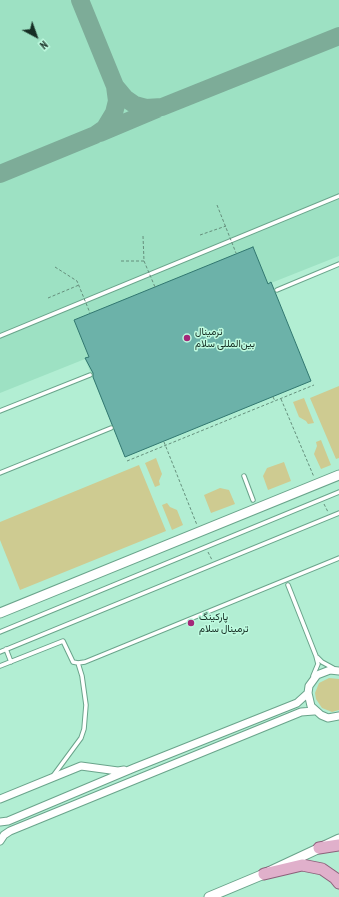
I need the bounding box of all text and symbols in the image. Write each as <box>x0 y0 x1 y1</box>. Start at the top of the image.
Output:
north arrow <box>16 16 56 56</box>
text: N <box>37 38 51 52</box>
place label: ترمینال بین‌المللی سلام <box>195 326 255 350</box>
marker: ترمینال بین‌المللی سلام <box>182 333 192 343</box>
place label: پارکینگ ترمینال سلام <box>199 611 248 634</box>
marker: پارکینگ ترمینال سلام <box>186 618 196 628</box>

